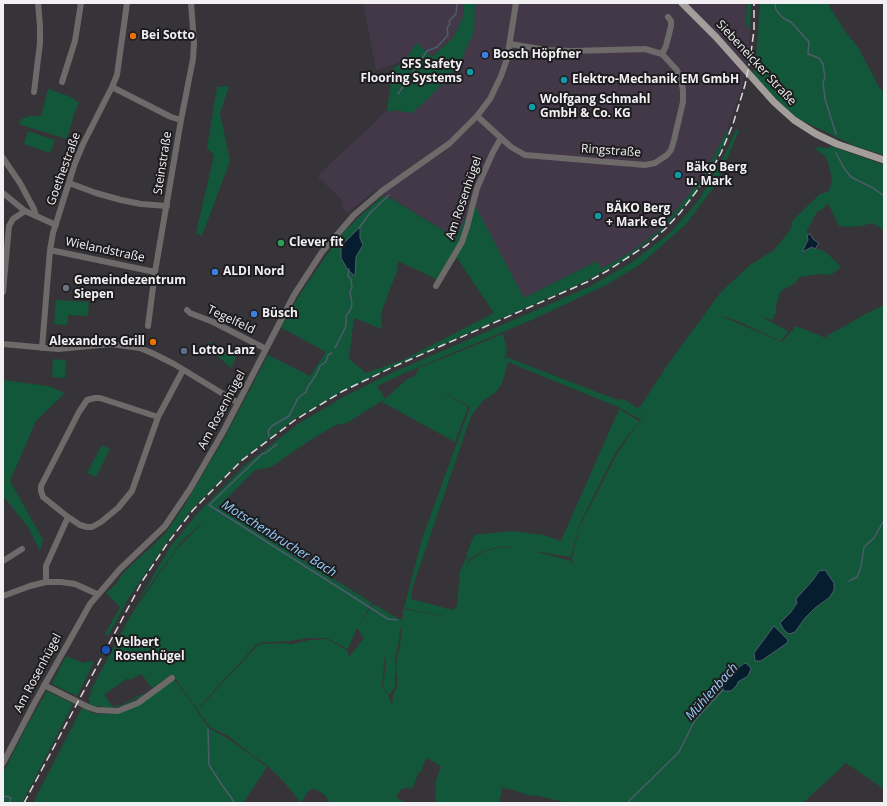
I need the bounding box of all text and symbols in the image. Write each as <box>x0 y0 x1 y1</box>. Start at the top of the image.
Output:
street label: Siebeneicker Straße <box>713 17 799 109</box>
place label: Bei Sotto <box>141 29 195 43</box>
marker: Bei Sotto <box>128 31 138 41</box>
place label: Bosch Höpfner <box>493 48 581 62</box>
marker: Bosch Höpfner <box>480 50 490 60</box>
place label: SFS Safety Flooring Systems <box>361 58 462 86</box>
marker: SFS Safety Flooring Systems <box>465 67 475 77</box>
place label: Elektro-Mechanik EM GmbH <box>572 73 739 87</box>
marker: Elektro-Mechanik EM GmbH <box>559 75 569 85</box>
place label: Wolfgang Schmahl GmbH & Co. KG <box>540 93 650 121</box>
marker: Wolfgang Schmahl GmbH & Co. KG <box>527 102 537 112</box>
street label: Goethestraße <box>44 130 84 208</box>
street label: Steinstraße <box>151 130 175 196</box>
street label: Ringstraße <box>581 142 641 160</box>
street label: Am Rosenhügel <box>443 154 485 242</box>
place label: Bäko Berg u. Mark <box>686 161 747 189</box>
marker: Bäko Berg u. Mark <box>673 170 683 180</box>
place label: BÄKO Berg + Mark eG <box>606 202 670 230</box>
marker: BÄKO Berg + Mark eG <box>593 211 603 221</box>
street label: Wielandstraße <box>64 235 146 265</box>
place label: Clever fit <box>289 236 343 250</box>
marker: Clever fit <box>276 238 286 248</box>
place label: ALDI Nord <box>223 265 284 279</box>
marker: ALDI Nord <box>210 267 220 277</box>
place label: Gemeindezentrum Siepen <box>74 274 186 302</box>
marker: Gemeindezentrum Siepen <box>61 283 71 293</box>
street label: Tegelfeld <box>205 303 257 337</box>
place label: Büsch <box>262 307 298 321</box>
marker: Büsch <box>249 309 259 319</box>
place label: Alexandros Grill <box>49 335 145 349</box>
marker: Alexandros Grill <box>148 337 158 347</box>
place label: Lotto Lanz <box>192 344 255 358</box>
marker: Lotto Lanz <box>179 346 189 356</box>
street label: Am Rosenhügel <box>195 368 249 452</box>
water label: Motschenbrucher Bach <box>219 497 339 581</box>
street label: Am Rosenhügel <box>11 631 65 715</box>
place label: Velbert Rosenhügel <box>115 636 185 664</box>
marker: Velbert Rosenhügel <box>100 644 112 656</box>
water label: Mühlenbach <box>682 660 742 724</box>

